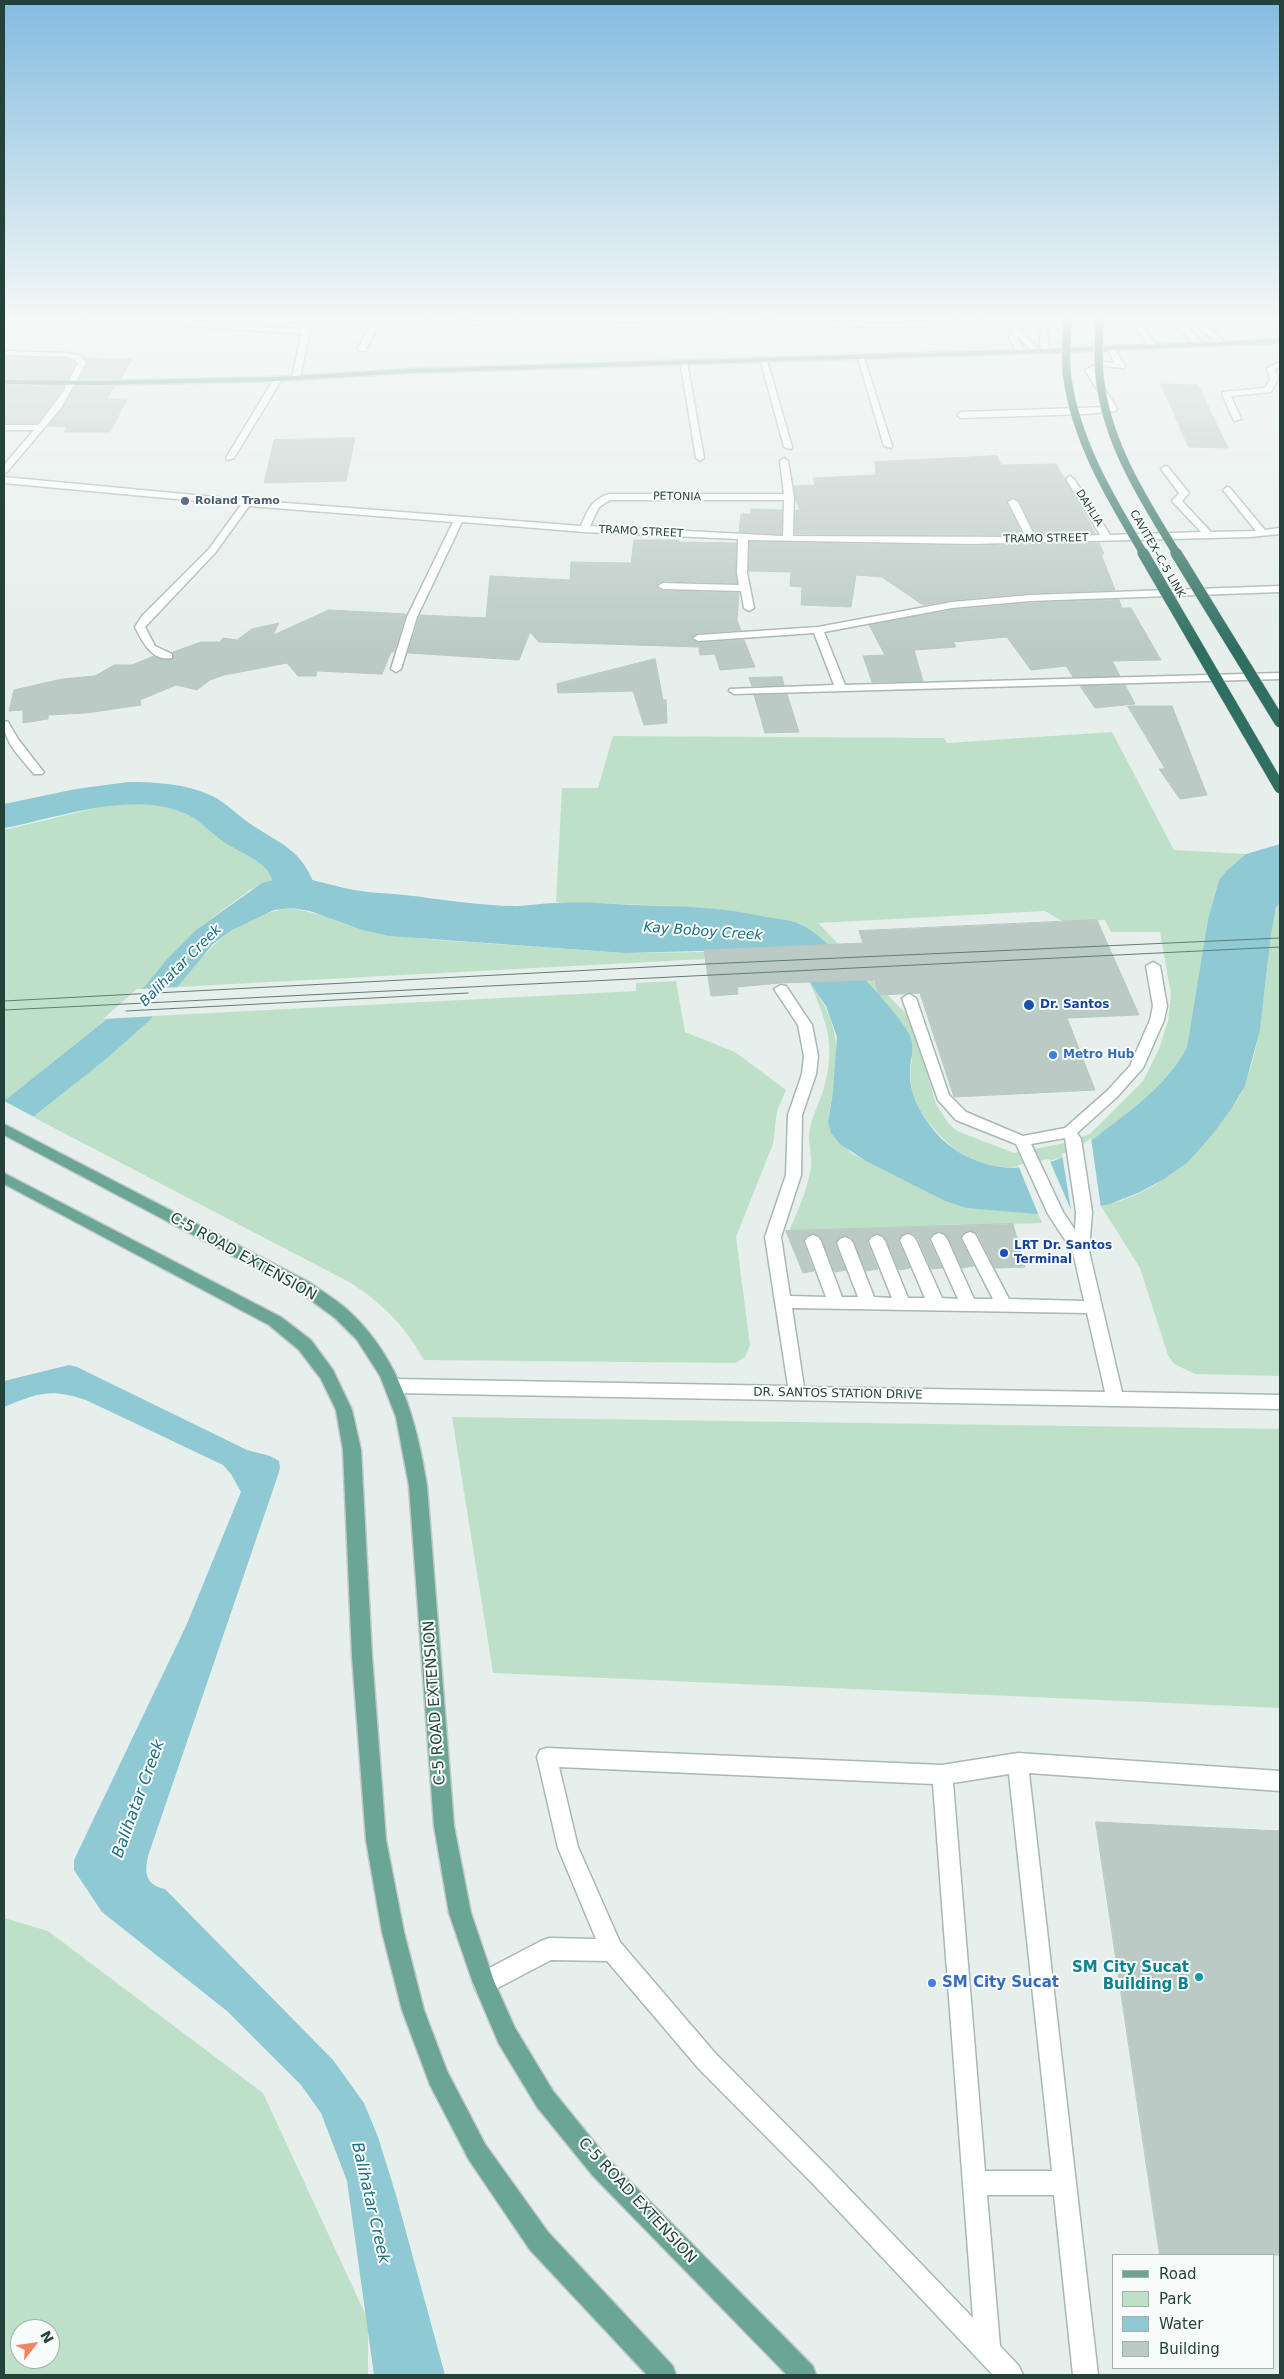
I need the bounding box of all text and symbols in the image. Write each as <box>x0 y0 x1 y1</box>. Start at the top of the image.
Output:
street label: DAHLIA <box>1073 487 1105 529</box>
street label: PETONIA <box>653 490 701 504</box>
place label: Roland Tramo <box>195 494 280 508</box>
marker: Roland Tramo <box>179 495 191 507</box>
street label: CAVITEX–C-5 LINK <box>1127 508 1187 600</box>
street label: TRAMO STREET <box>598 523 684 541</box>
street label: TRAMO STREET <box>1003 532 1089 546</box>
water label: Kay Boboy Creek <box>643 919 763 945</box>
water label: Balihatar Creek <box>137 922 225 1010</box>
marker: Dr. Santos <box>1022 998 1036 1012</box>
place label: Dr. Santos <box>1040 998 1109 1012</box>
place label: Metro Hub <box>1063 1048 1134 1062</box>
marker: Metro Hub <box>1047 1049 1059 1061</box>
street label: C-5 ROAD EXTENSION <box>166 1209 320 1305</box>
place label: LRT Dr. Santos Terminal <box>1014 1239 1112 1267</box>
marker: LRT Dr. Santos Terminal <box>998 1247 1010 1259</box>
street label: DR. SANTOS STATION DRIVE <box>753 1385 923 1403</box>
street label: C-5 ROAD EXTENSION <box>420 1620 450 1786</box>
water label: Balihatar Creek <box>109 1737 169 1861</box>
place label: SM City Sucat Building B <box>1072 1959 1189 1994</box>
marker: SM City Sucat Building B <box>1193 1971 1205 1983</box>
place label: SM City Sucat <box>942 1974 1059 1992</box>
marker: SM City Sucat <box>926 1977 938 1989</box>
street label: C-5 ROAD EXTENSION <box>574 2135 700 2267</box>
water label: Balihatar Creek <box>347 2140 393 2266</box>
legend <box>1112 2254 1274 2369</box>
text: Road <box>1159 2265 1197 2283</box>
text: Park <box>1159 2290 1191 2308</box>
text: Water <box>1159 2315 1203 2333</box>
north arrow <box>10 2319 60 2369</box>
text: N <box>37 2328 57 2346</box>
text: Building <box>1159 2340 1220 2358</box>

